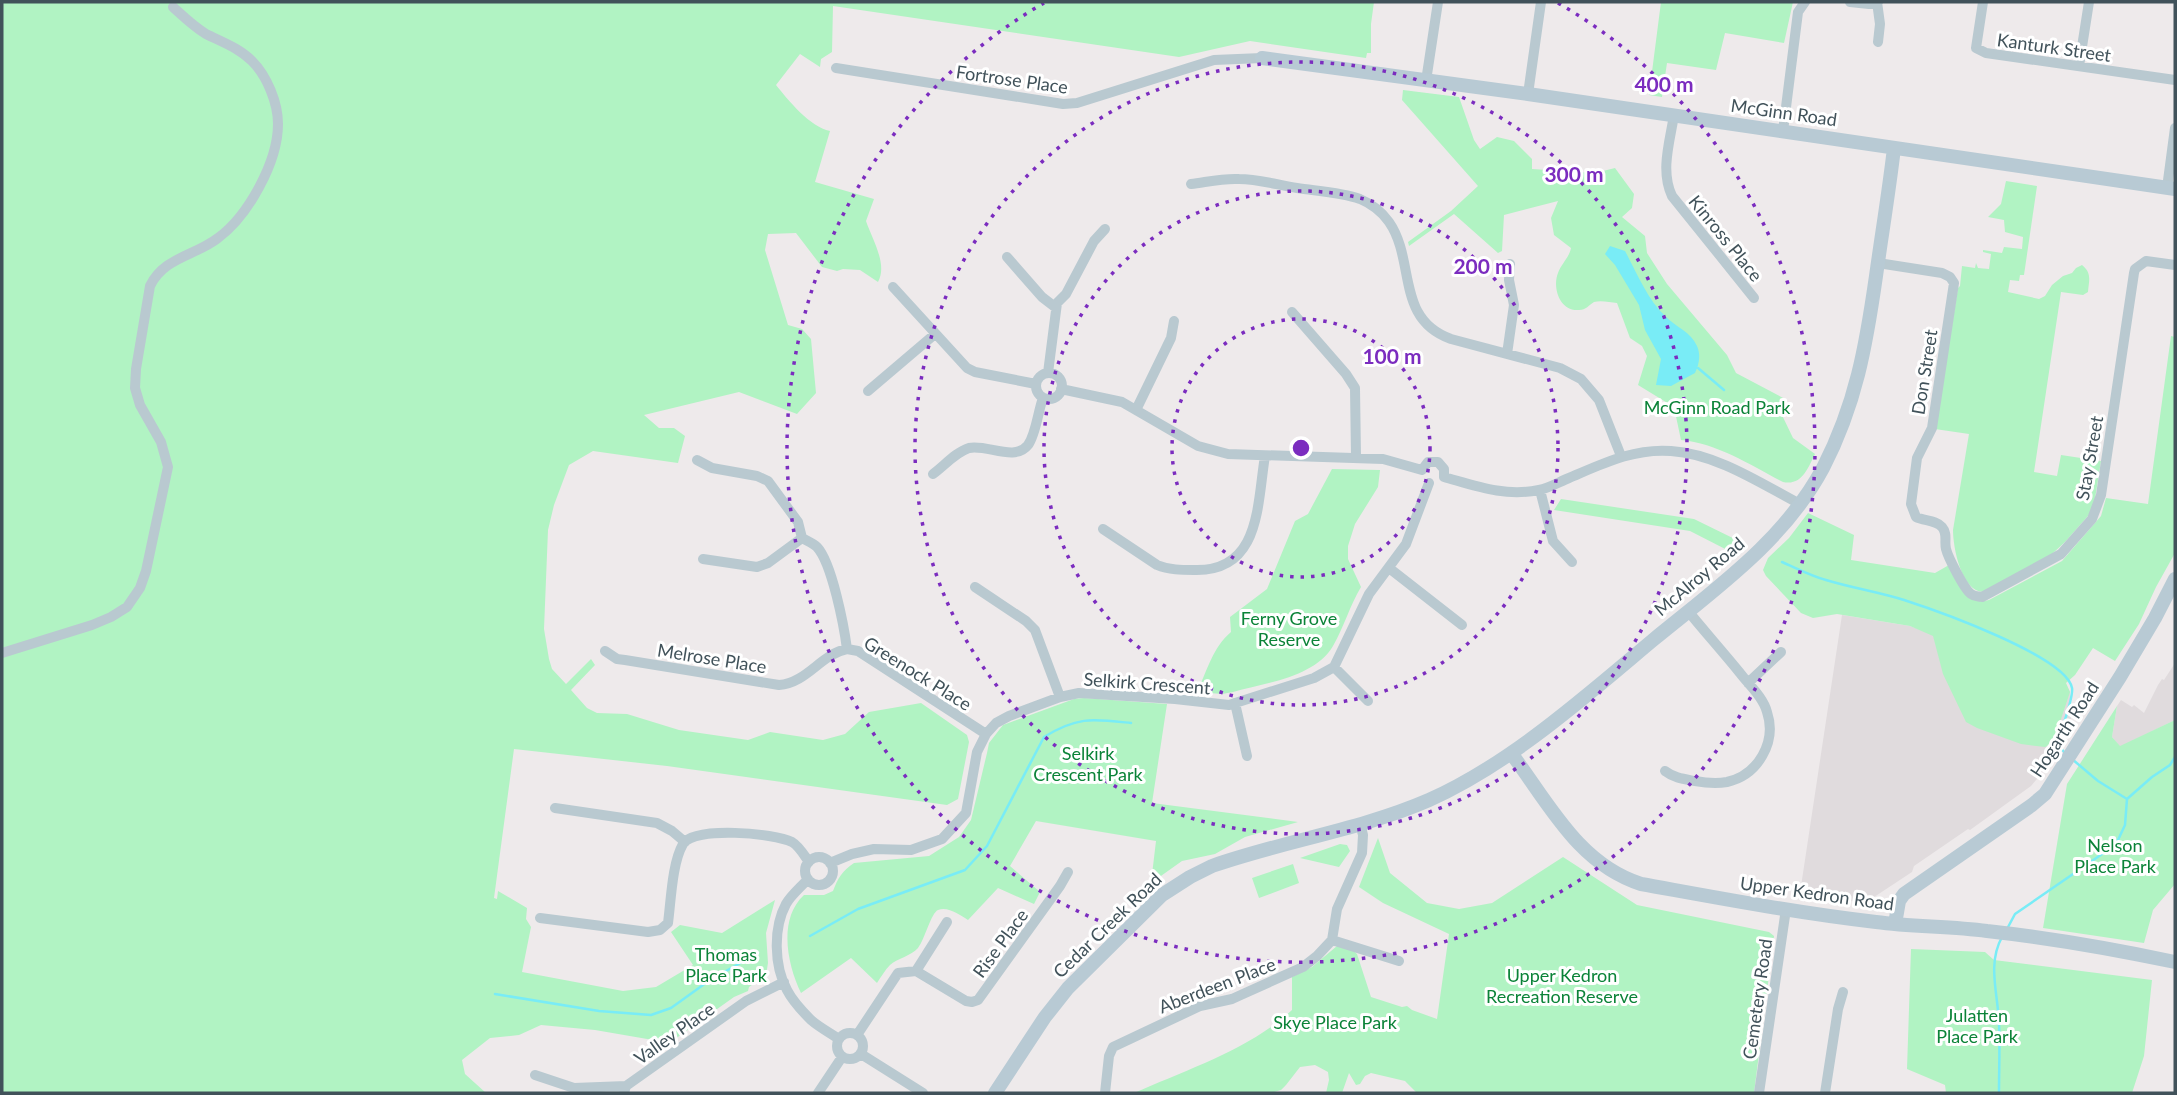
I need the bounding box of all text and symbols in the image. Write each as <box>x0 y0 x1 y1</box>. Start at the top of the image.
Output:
street label: Kanturk Street <box>1996 28 2113 66</box>
street label: Fortrose Place <box>955 60 1069 98</box>
text: 400 m <box>1634 71 1694 96</box>
street label: McGinn Road <box>1730 94 1838 130</box>
text: 300 m <box>1544 161 1604 186</box>
street label: Kinross Place <box>1684 190 1768 286</box>
text: 200 m <box>1453 253 1513 278</box>
street label: Don Street <box>1906 327 1942 416</box>
text: 100 m <box>1362 343 1422 368</box>
park label: McGinn Road Park <box>1644 396 1791 418</box>
street label: Stay Street <box>2071 414 2107 502</box>
centre of rings <box>1289 436 1313 460</box>
street label: McAlroy Road <box>1649 532 1749 620</box>
park label: Ferny Grove Reserve <box>1241 607 1337 650</box>
street label: Greenock Place <box>860 631 976 715</box>
street label: Melrose Place <box>656 639 768 677</box>
street label: Selkirk Crescent <box>1083 668 1212 698</box>
street label: Hogarth Road <box>2025 677 2103 781</box>
park label: Selkirk Crescent Park <box>1033 742 1144 785</box>
park label: Nelson Place Park <box>2074 834 2157 877</box>
street label: Cedar Creek Road <box>1048 868 1166 982</box>
street label: Upper Kedron Road <box>1739 871 1895 915</box>
street label: Rise Place <box>968 904 1032 982</box>
street label: Cemetery Road <box>1738 937 1776 1061</box>
park label: Thomas Place Park <box>685 943 768 986</box>
street label: Aberdeen Place <box>1155 953 1279 1017</box>
park label: Upper Kedron Recreation Reserve <box>1486 964 1638 1007</box>
street label: Valley Place <box>630 997 718 1069</box>
park label: Julatten Place Park <box>1936 1004 2019 1047</box>
park label: Skye Place Park <box>1273 1011 1398 1033</box>

